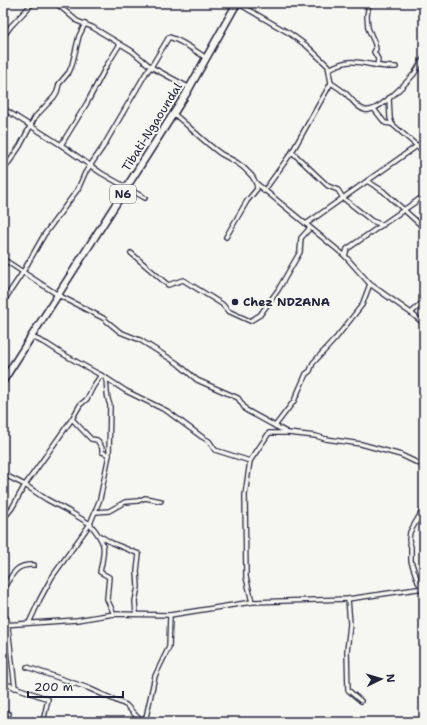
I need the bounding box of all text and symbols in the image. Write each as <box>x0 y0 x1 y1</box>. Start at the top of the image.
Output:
street label: Tibati-Ngaoundal <box>118 79 186 174</box>
road number: N6 <box>110 185 136 203</box>
place label: Chez NDZANA <box>243 294 330 310</box>
marker: Chez NDZANA <box>230 297 240 307</box>
north arrow <box>361 659 401 699</box>
scale bar <box>28 673 123 699</box>
text: N <box>383 673 398 683</box>
text: 200 m <box>34 679 73 695</box>

